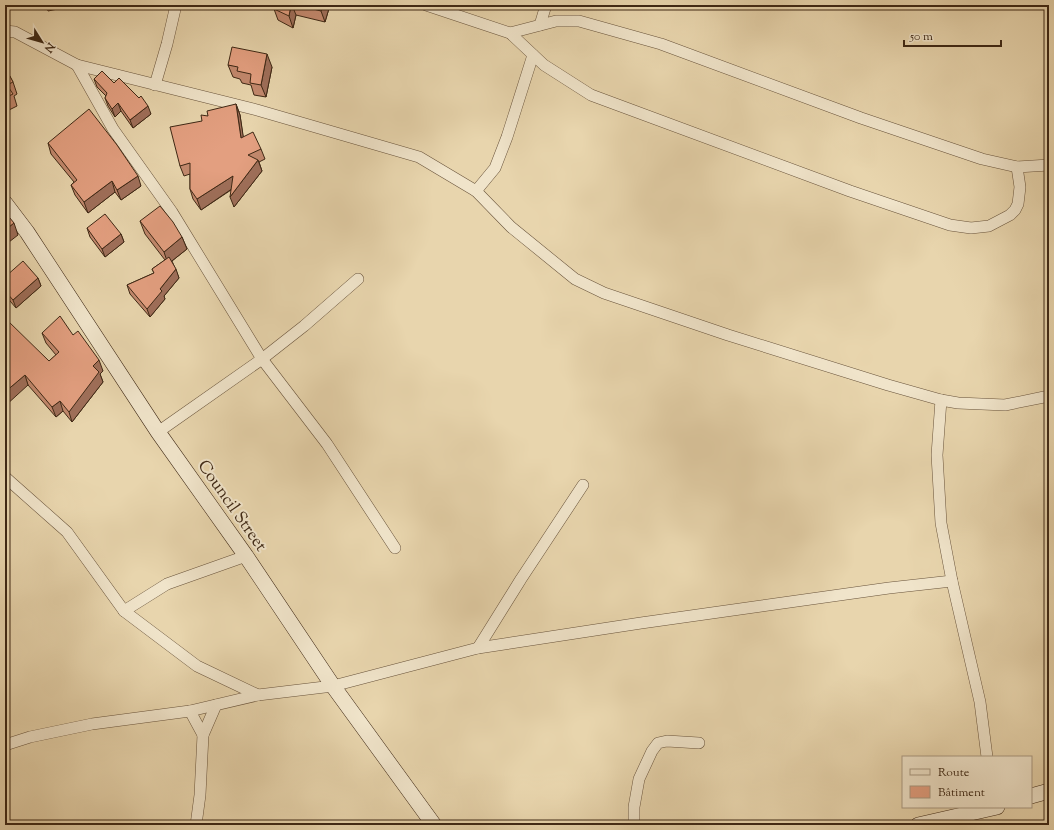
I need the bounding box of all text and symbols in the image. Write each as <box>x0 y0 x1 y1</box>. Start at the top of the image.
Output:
north arrow <box>22 22 62 62</box>
scale bar <box>904 22 1001 48</box>
text: 50 m <box>909 28 933 46</box>
text: N <box>40 38 59 56</box>
street label: Council Street <box>191 455 272 557</box>
legend <box>902 756 1032 808</box>
text: Route <box>938 764 970 782</box>
text: Bâtiment <box>938 784 985 802</box>

